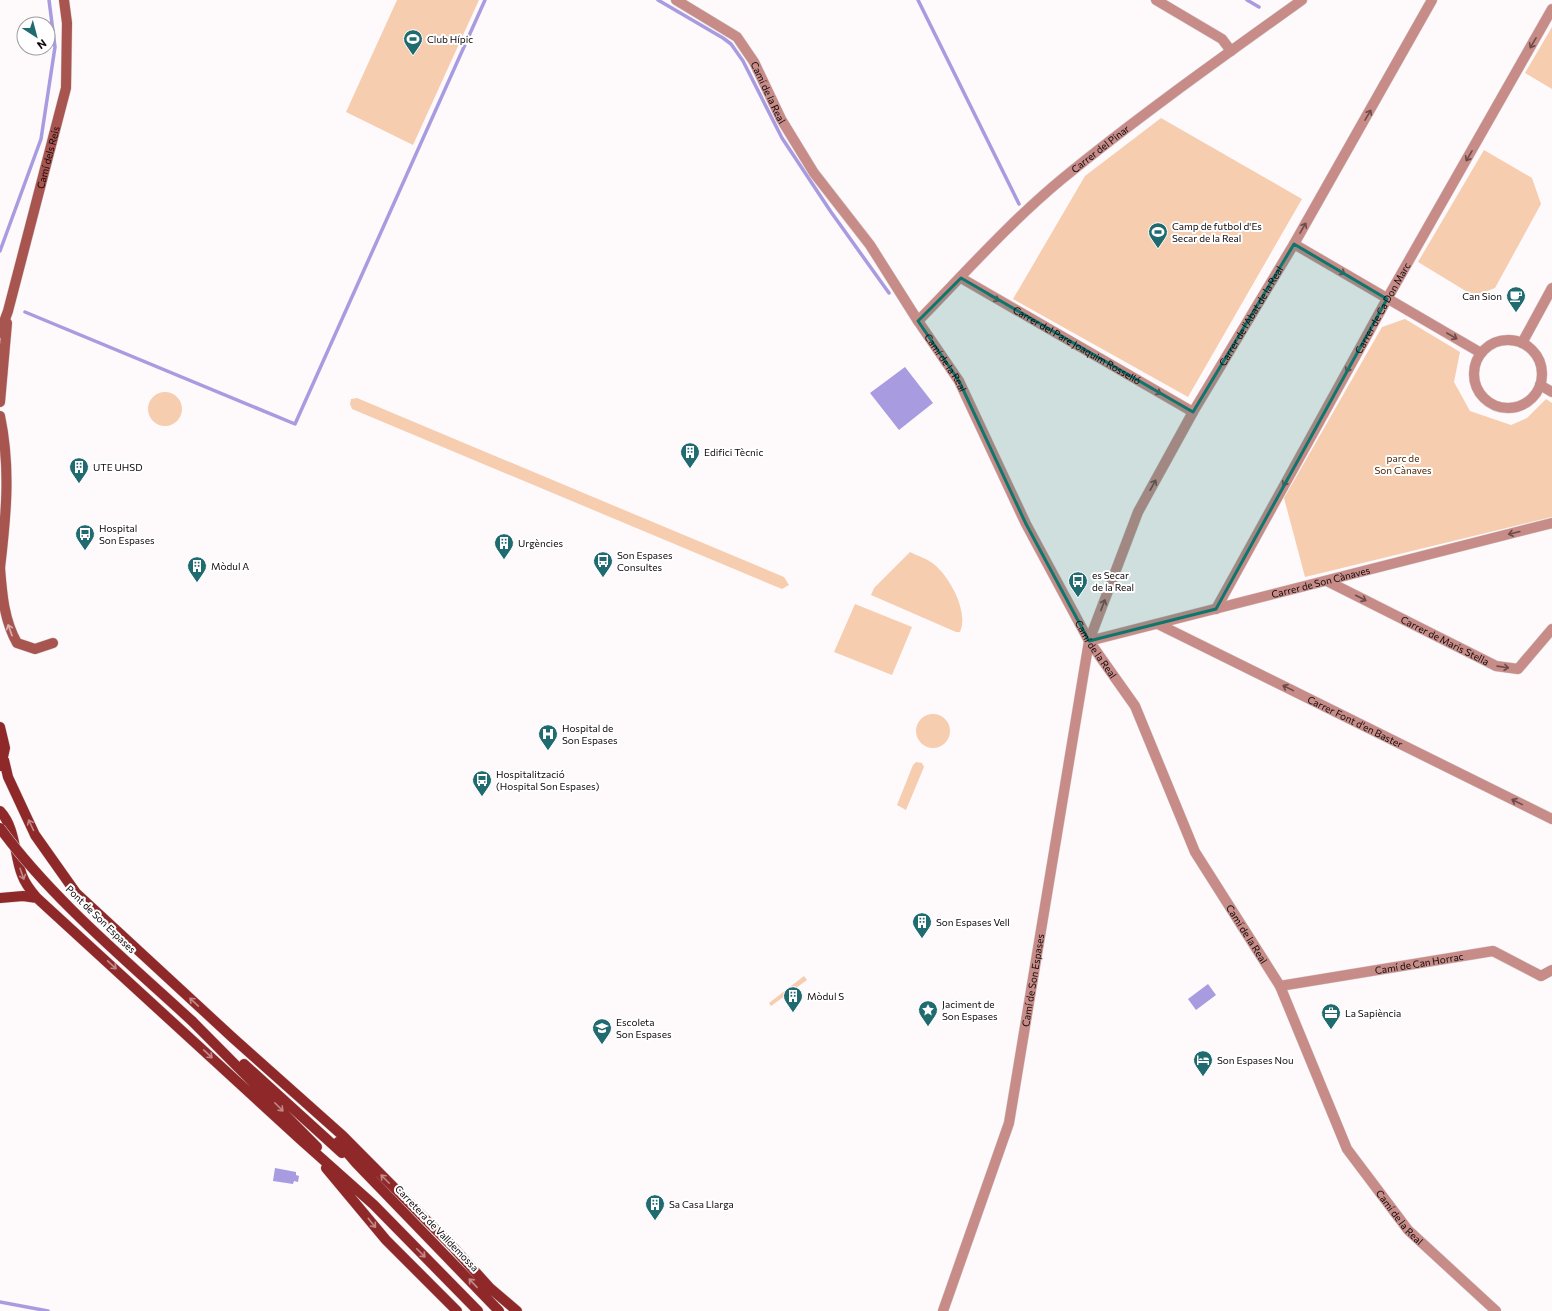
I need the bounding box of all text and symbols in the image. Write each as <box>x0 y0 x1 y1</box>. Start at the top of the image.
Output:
north arrow <box>16 16 56 56</box>
sports icon: Club Hípic <box>402 28 424 56</box>
place label: Club Hípic <box>427 33 473 45</box>
text: N <box>35 37 49 52</box>
one-way arrow <box>1528 37 1536 49</box>
street label: Camí de la Real <box>748 59 788 126</box>
one-way arrow <box>1364 109 1372 121</box>
street label: Carrer del Pinar <box>1069 122 1132 175</box>
street label: Camí dels Reis <box>34 125 62 190</box>
one-way arrow <box>1464 150 1472 162</box>
place label: Camp de futbol d'Es Secar de la Real <box>1172 220 1262 244</box>
sports icon: Camp de futbol d'Es Secar de la Real <box>1147 221 1169 249</box>
one-way arrow <box>1300 222 1308 234</box>
street label: Carrer de Ca Don Marc <box>1352 260 1413 356</box>
street label: Carrer de l'Abat de la Real <box>1216 264 1285 368</box>
one-way arrow <box>1334 267 1346 275</box>
cafe icon: Can Sion <box>1505 285 1527 313</box>
place label: Can Sion <box>1462 290 1502 302</box>
one-way arrow <box>988 294 1000 302</box>
street label: Carrer del Pare Joaquim Rosselló <box>1011 303 1143 387</box>
street label: Camí de la Real <box>922 331 969 394</box>
one-way arrow <box>1446 332 1458 340</box>
one-way arrow <box>1345 361 1353 373</box>
one-way arrow <box>1149 387 1161 395</box>
building icon: Edifici Tècnic <box>679 441 701 469</box>
place label: Edifici Tècnic <box>704 446 763 458</box>
park label: parc de Son Cànaves <box>1374 452 1432 476</box>
building icon: UTE UHSD <box>68 456 90 484</box>
place label: UTE UHSD <box>93 461 143 473</box>
one-way arrow <box>1282 475 1290 487</box>
one-way arrow <box>1149 479 1157 491</box>
place label: Hospital Son Espases <box>99 522 155 546</box>
bus stop icon: Hospital Son Espases <box>74 523 96 551</box>
one-way arrow <box>1508 529 1521 537</box>
building icon: Urgències <box>493 532 515 560</box>
place label: Urgències <box>518 537 563 549</box>
place label: Son Espases Consultes <box>617 549 673 573</box>
bus stop icon: Son Espases Consultes <box>592 550 614 578</box>
building icon: Mòdul A <box>186 555 208 583</box>
place label: Mòdul A <box>211 560 249 572</box>
street label: Carrer de Son Cànaves <box>1270 564 1372 600</box>
place label: es Secar de la Real <box>1092 569 1134 593</box>
bus stop icon: es Secar de la Real <box>1067 570 1089 598</box>
one-way arrow <box>1355 595 1367 602</box>
one-way arrow <box>1099 599 1107 611</box>
street label: Carrer de Maris Stella <box>1399 613 1491 668</box>
street label: Camí de la Real <box>1073 618 1119 681</box>
one-way arrow <box>6 624 14 636</box>
one-way arrow <box>1496 663 1509 671</box>
one-way arrow <box>1282 684 1294 691</box>
street label: Carrer Font d'en Baster <box>1306 693 1405 750</box>
place label: Hospital de Son Espases <box>562 722 618 746</box>
hospital icon: Hospital de Son Espases <box>537 723 559 751</box>
place label: Hospitalització (Hospital Son Espases) <box>496 768 599 792</box>
bus stop icon: Hospitalització (Hospital Son Espases) <box>471 769 493 797</box>
one-way arrow <box>1512 797 1524 805</box>
one-way arrow <box>27 820 34 832</box>
one-way arrow <box>19 867 26 880</box>
street label: Pont de Son Espases <box>64 883 139 956</box>
street label: Camí de la Real <box>1224 902 1270 966</box>
building icon: Son Espases Vell <box>911 911 933 939</box>
place label: Son Espases Vell <box>936 916 1010 928</box>
street label: Camí de Son Espases <box>1019 932 1046 1027</box>
street label: Camí de Can Horrac <box>1374 950 1464 976</box>
one-way arrow <box>107 961 118 970</box>
building icon: Mòdul S <box>782 985 804 1013</box>
place label: Mòdul S <box>807 990 844 1002</box>
one-way arrow <box>189 998 199 1007</box>
place label: Jaciment de Son Espases <box>942 998 998 1022</box>
place icon: Jaciment de Son Espases <box>917 999 939 1027</box>
office icon: La Sapiència <box>1320 1002 1342 1030</box>
place label: La Sapiència <box>1345 1007 1401 1019</box>
place label: Escoleta Son Espases <box>616 1016 672 1040</box>
school or university icon: Escoleta Son Espases <box>591 1017 613 1045</box>
one-way arrow <box>203 1049 213 1058</box>
hotel icon: Son Espases Nou <box>1192 1049 1214 1077</box>
place label: Son Espases Nou <box>1217 1054 1293 1066</box>
one-way arrow <box>274 1103 284 1112</box>
one-way arrow <box>380 1174 390 1184</box>
street label: Carretera de Valldemossa <box>393 1182 481 1274</box>
street label: Camí de la Real <box>1374 1187 1426 1247</box>
building icon: Sa Casa Llarga <box>644 1193 666 1221</box>
place label: Sa Casa Llarga <box>669 1198 734 1210</box>
one-way arrow <box>368 1217 376 1228</box>
one-way arrow <box>416 1248 426 1258</box>
one-way arrow <box>468 1277 477 1288</box>

